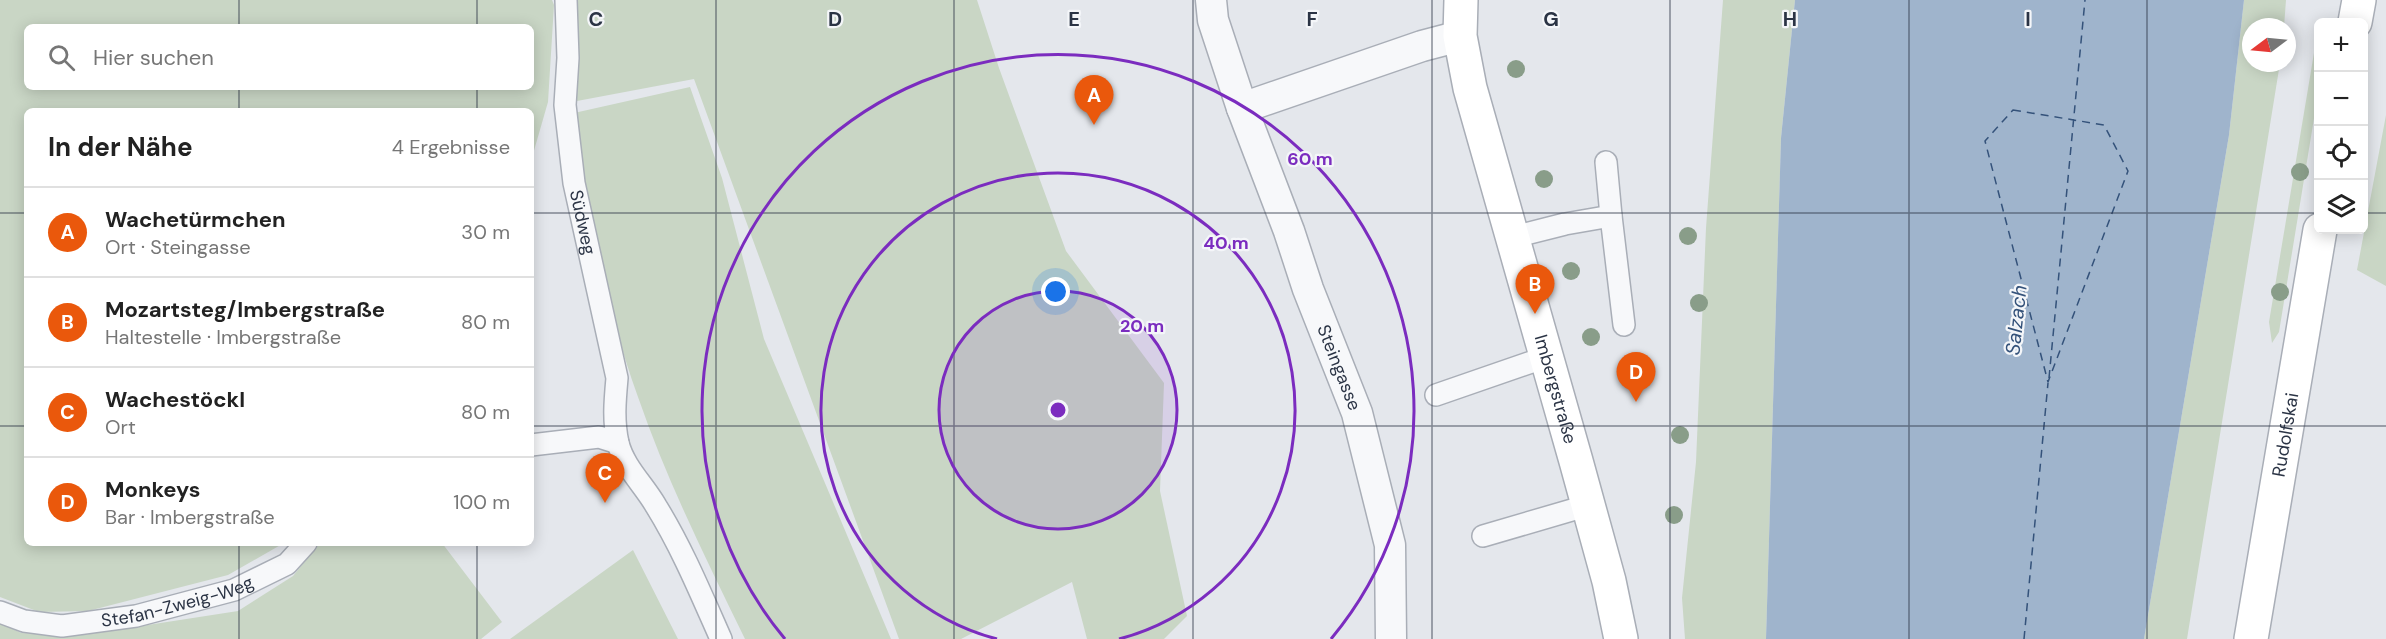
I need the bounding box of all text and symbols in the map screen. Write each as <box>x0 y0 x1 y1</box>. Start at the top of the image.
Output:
text: C <box>589 6 603 32</box>
text: D <box>828 6 842 32</box>
text: E <box>1068 6 1080 32</box>
text: F <box>1306 6 1318 32</box>
text: G <box>1543 6 1559 32</box>
text: H <box>1783 6 1797 32</box>
text: I <box>2025 6 2031 32</box>
north arrow <box>2242 18 2296 72</box>
map controls <box>2314 18 2368 234</box>
button: + <box>2314 18 2368 72</box>
search box <box>24 24 534 90</box>
icon: search <box>45 41 78 74</box>
text: Hier suchen <box>93 43 214 72</box>
button: − <box>2314 72 2368 126</box>
pin: A <box>1074 76 1114 125</box>
button: locate <box>2314 126 2368 180</box>
text: In der Nähe <box>48 130 193 164</box>
text: 4 Ergebnisse <box>392 134 510 160</box>
text: 60 m <box>1287 147 1333 171</box>
button: layers <box>2314 180 2368 234</box>
street label: Südweg <box>564 188 601 257</box>
text: Wachetürmchen <box>105 205 286 234</box>
text: A <box>60 219 75 245</box>
text: 30 m <box>461 219 510 245</box>
text: 40 m <box>1203 231 1249 255</box>
text: Ort · Steingasse <box>105 234 251 260</box>
pin: B <box>1516 264 1555 314</box>
your location <box>1041 277 1070 306</box>
water label: Salzach <box>1999 284 2033 356</box>
text: Mozartsteg/Imbergstraße <box>105 295 385 324</box>
text: B <box>61 309 74 335</box>
text: 80 m <box>461 309 510 335</box>
text: 20 m <box>1120 314 1164 338</box>
street label: Steingasse <box>1311 321 1367 414</box>
text: Haltestelle · Imbergstraße <box>105 324 341 350</box>
street label: Imbergstraße <box>1529 332 1582 446</box>
pin: D <box>1616 352 1656 402</box>
text: Wachestöckl <box>105 385 245 414</box>
street label: Rudolfskai <box>2267 391 2304 479</box>
text: C <box>60 399 75 425</box>
text: 80 m <box>461 399 510 425</box>
centre of rings <box>1048 400 1068 420</box>
text: Ort <box>105 414 136 440</box>
pin: C <box>586 454 624 503</box>
text: Monkeys <box>105 475 200 504</box>
text: D <box>60 489 75 515</box>
text: 100 m <box>453 489 510 515</box>
text: Bar · Imbergstraße <box>105 504 275 530</box>
street label: Stefan-Zweig-Weg <box>100 570 258 633</box>

